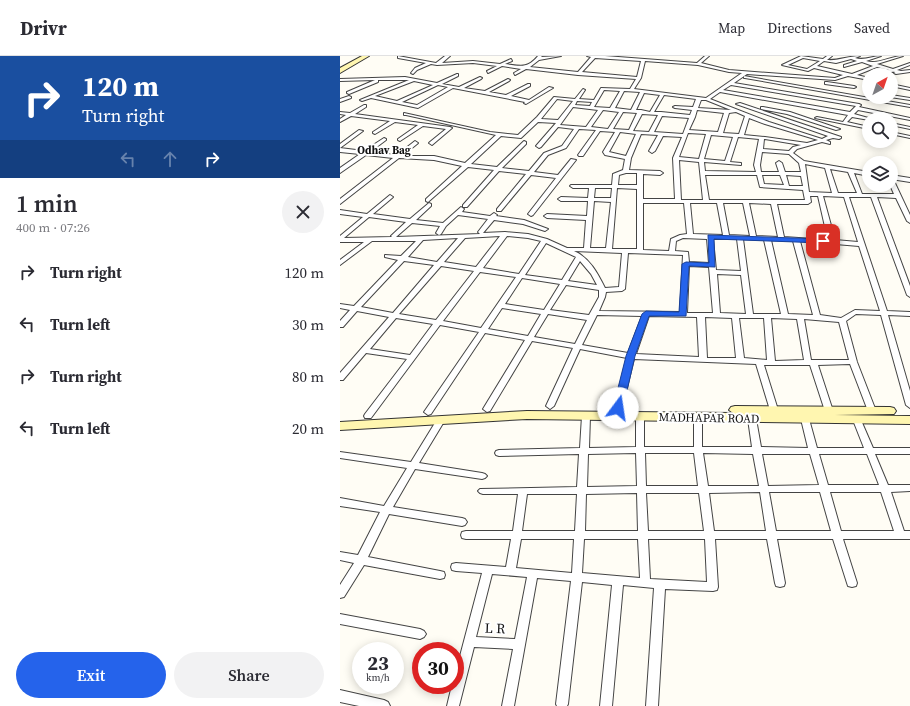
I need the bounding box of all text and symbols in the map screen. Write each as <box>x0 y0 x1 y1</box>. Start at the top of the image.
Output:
text: Drivr <box>20 15 67 41</box>
text: Map <box>718 18 745 38</box>
text: Directions <box>767 18 832 38</box>
text: Saved <box>854 18 890 38</box>
text: 120 m <box>82 67 159 105</box>
north arrow <box>862 68 898 104</box>
map controls <box>862 68 898 192</box>
icon: right <box>16 72 68 124</box>
text: Turn right <box>82 103 164 128</box>
button: search <box>862 112 898 148</box>
district label: Odhav Bag <box>357 143 411 158</box>
icon: left <box>117 148 139 170</box>
icon: ahead <box>159 148 181 170</box>
icon: right <box>201 148 223 170</box>
button: layers <box>862 156 898 192</box>
text: 1 min <box>16 187 78 220</box>
button: close <box>282 191 324 233</box>
text: 400 m · 07:26 <box>16 219 90 236</box>
pin <box>806 224 840 258</box>
icon: arrive <box>812 230 834 252</box>
icon: right <box>16 261 38 283</box>
text: Turn right <box>50 262 122 283</box>
text: 120 m <box>284 262 324 283</box>
icon: left <box>16 313 38 335</box>
text: Turn left <box>50 314 110 335</box>
text: 30 m <box>292 314 324 335</box>
icon: right <box>16 365 38 387</box>
text: Turn right <box>50 366 122 387</box>
text: 80 m <box>292 366 324 387</box>
position arrow <box>597 387 639 429</box>
street label: MADHAPAR ROAD <box>658 409 760 427</box>
icon: left <box>16 417 38 439</box>
text: Turn left <box>50 418 110 439</box>
text: 20 m <box>292 418 324 439</box>
street label: L R <box>484 618 506 638</box>
speed limit sign: 30 <box>412 642 464 694</box>
text: 23 <box>367 649 389 677</box>
button: Exit <box>16 652 166 698</box>
button: Share <box>174 652 324 698</box>
text: km/h <box>366 671 390 684</box>

